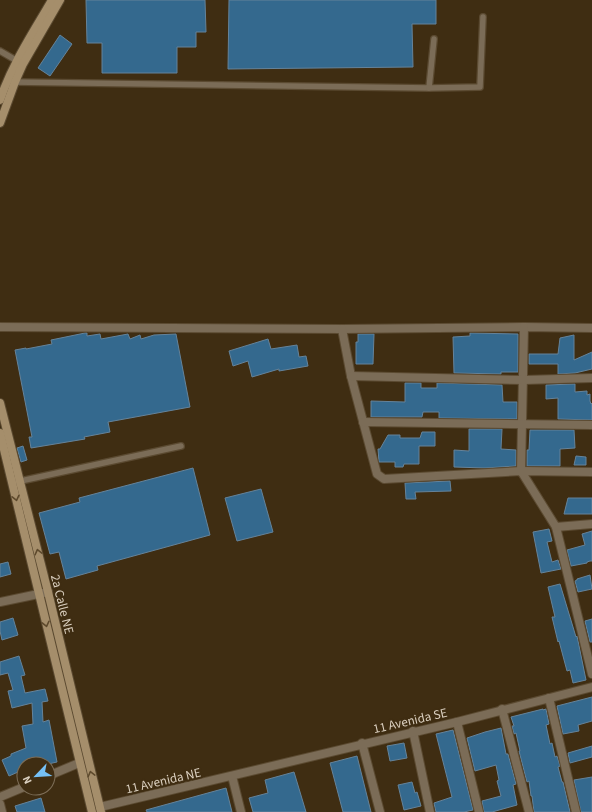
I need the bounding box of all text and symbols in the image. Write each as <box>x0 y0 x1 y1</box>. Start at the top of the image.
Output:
one-way arrow <box>11 495 19 501</box>
one-way arrow <box>35 549 43 556</box>
street label: 2a Calle NE <box>46 573 78 636</box>
one-way arrow <box>41 620 50 627</box>
street label: 11 Avenida SE <box>371 704 449 738</box>
north arrow <box>16 756 56 796</box>
street label: 11 Avenida NE <box>124 764 203 798</box>
one-way arrow <box>88 771 96 777</box>
text: N <box>19 774 36 787</box>

